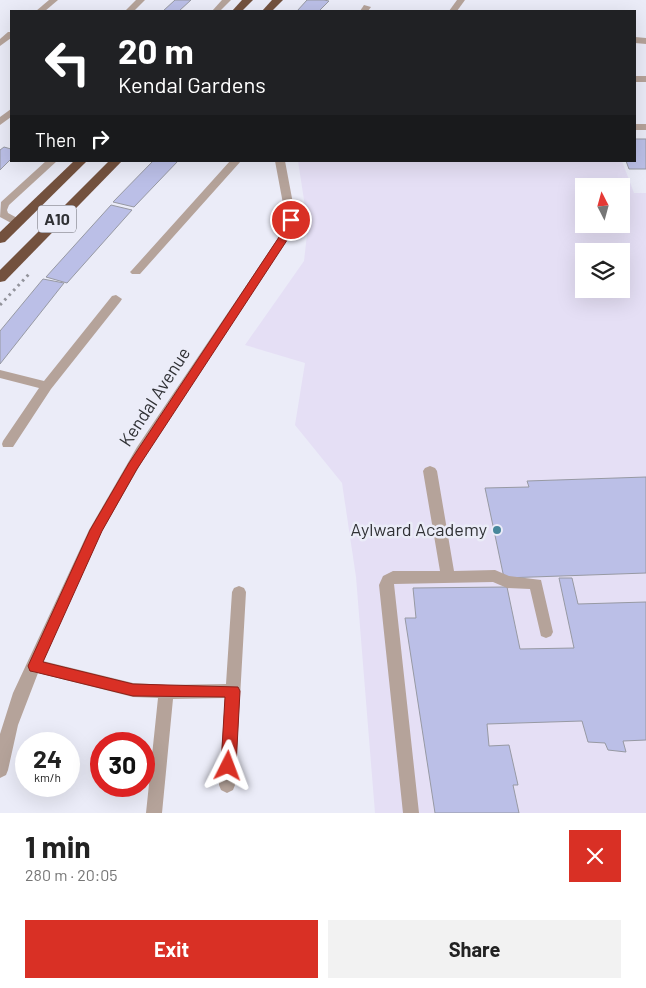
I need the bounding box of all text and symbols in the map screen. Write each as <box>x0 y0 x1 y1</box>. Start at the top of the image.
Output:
text: 20 m <box>118 29 194 71</box>
icon: left <box>35 30 100 95</box>
text: Kendal Gardens <box>118 71 266 97</box>
icon: right <box>86 125 114 153</box>
text: Then <box>35 128 76 151</box>
north arrow <box>575 178 630 232</box>
map controls <box>575 178 630 298</box>
pin <box>270 199 312 241</box>
road number: A10 <box>38 205 76 232</box>
icon: arrive <box>277 206 305 234</box>
button: layers <box>575 243 630 298</box>
street label: Kendal Avenue <box>114 343 194 450</box>
place label: Aylward Academy <box>351 518 487 540</box>
marker: Aylward Academy <box>491 524 503 536</box>
speed limit sign: 30 <box>90 732 155 797</box>
position arrow <box>201 739 253 791</box>
text: 24 <box>33 743 62 773</box>
text: km/h <box>34 770 61 784</box>
text: 1 min <box>25 828 91 864</box>
button: close <box>569 830 621 882</box>
text: 280 m · 20:05 <box>25 865 117 884</box>
button: Exit <box>25 920 318 978</box>
button: Share <box>328 920 621 978</box>

